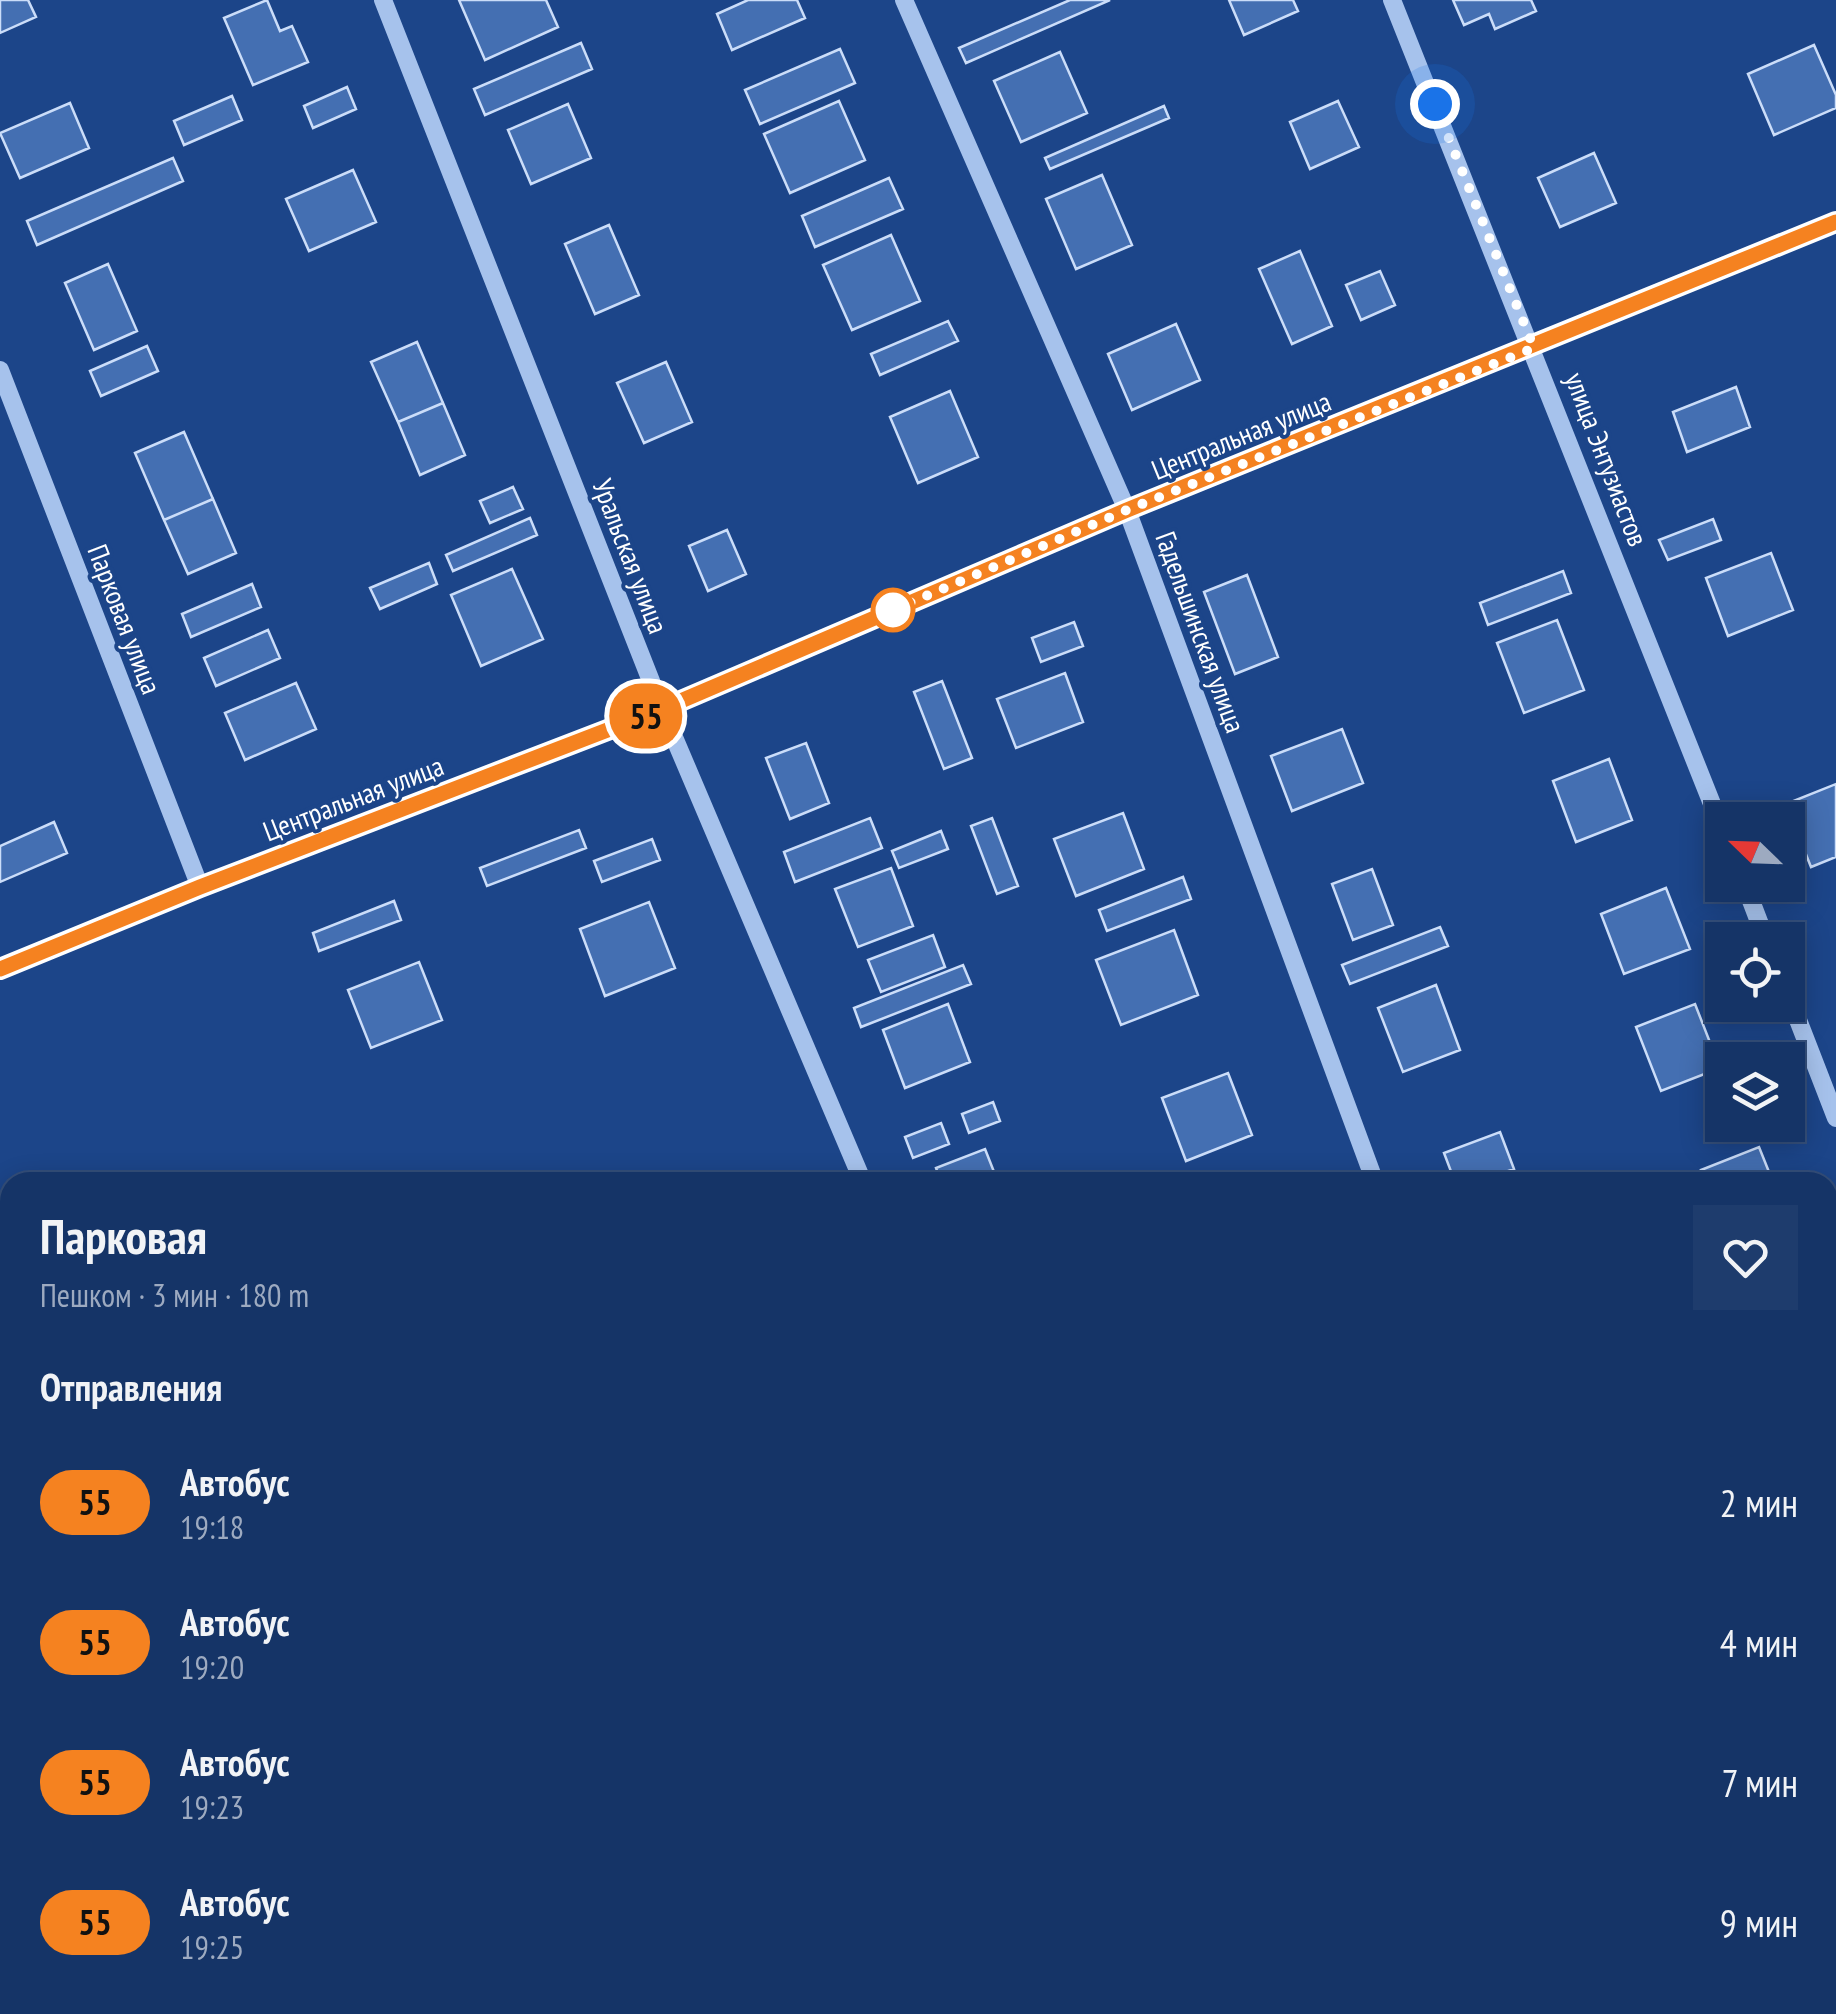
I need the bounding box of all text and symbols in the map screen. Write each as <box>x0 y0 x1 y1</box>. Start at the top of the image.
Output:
your location <box>1410 79 1460 129</box>
street label: улица Энтузиастов <box>1557 367 1657 551</box>
street label: Центральная улица <box>1146 382 1336 488</box>
street label: Уральская улица <box>585 473 677 639</box>
street label: Гадельшинская улица <box>1148 526 1254 738</box>
street label: Парковая улица <box>80 539 170 699</box>
unlabelled marker <box>872 589 914 631</box>
line badge: 55 <box>601 684 691 748</box>
text: 55 <box>629 693 663 739</box>
street label: Центральная улица <box>258 747 448 849</box>
north arrow <box>1705 802 1805 902</box>
map controls <box>1705 802 1805 1142</box>
button: locate <box>1705 922 1805 1022</box>
button: layers <box>1705 1042 1805 1142</box>
text: Парковая <box>40 1205 207 1267</box>
button: heart <box>1693 1205 1798 1310</box>
text: Пешком · 3 мин · 180 m <box>40 1274 309 1316</box>
text: Отправления <box>40 1362 222 1411</box>
text: Автобус <box>180 1457 290 1506</box>
text: 2 мин <box>1720 1478 1798 1527</box>
text: 55 <box>78 1479 112 1525</box>
text: 19:18 <box>180 1506 244 1548</box>
text: Автобус <box>180 1597 290 1646</box>
text: 4 мин <box>1720 1618 1798 1667</box>
text: 55 <box>78 1619 112 1665</box>
text: 19:20 <box>180 1646 244 1688</box>
text: Автобус <box>180 1737 290 1786</box>
text: 7 мин <box>1721 1758 1798 1807</box>
text: 55 <box>78 1759 112 1805</box>
text: 19:23 <box>180 1786 244 1828</box>
text: Автобус <box>180 1877 290 1926</box>
text: 9 мин <box>1720 1898 1798 1947</box>
text: 55 <box>78 1899 112 1945</box>
text: 19:25 <box>180 1926 244 1968</box>

